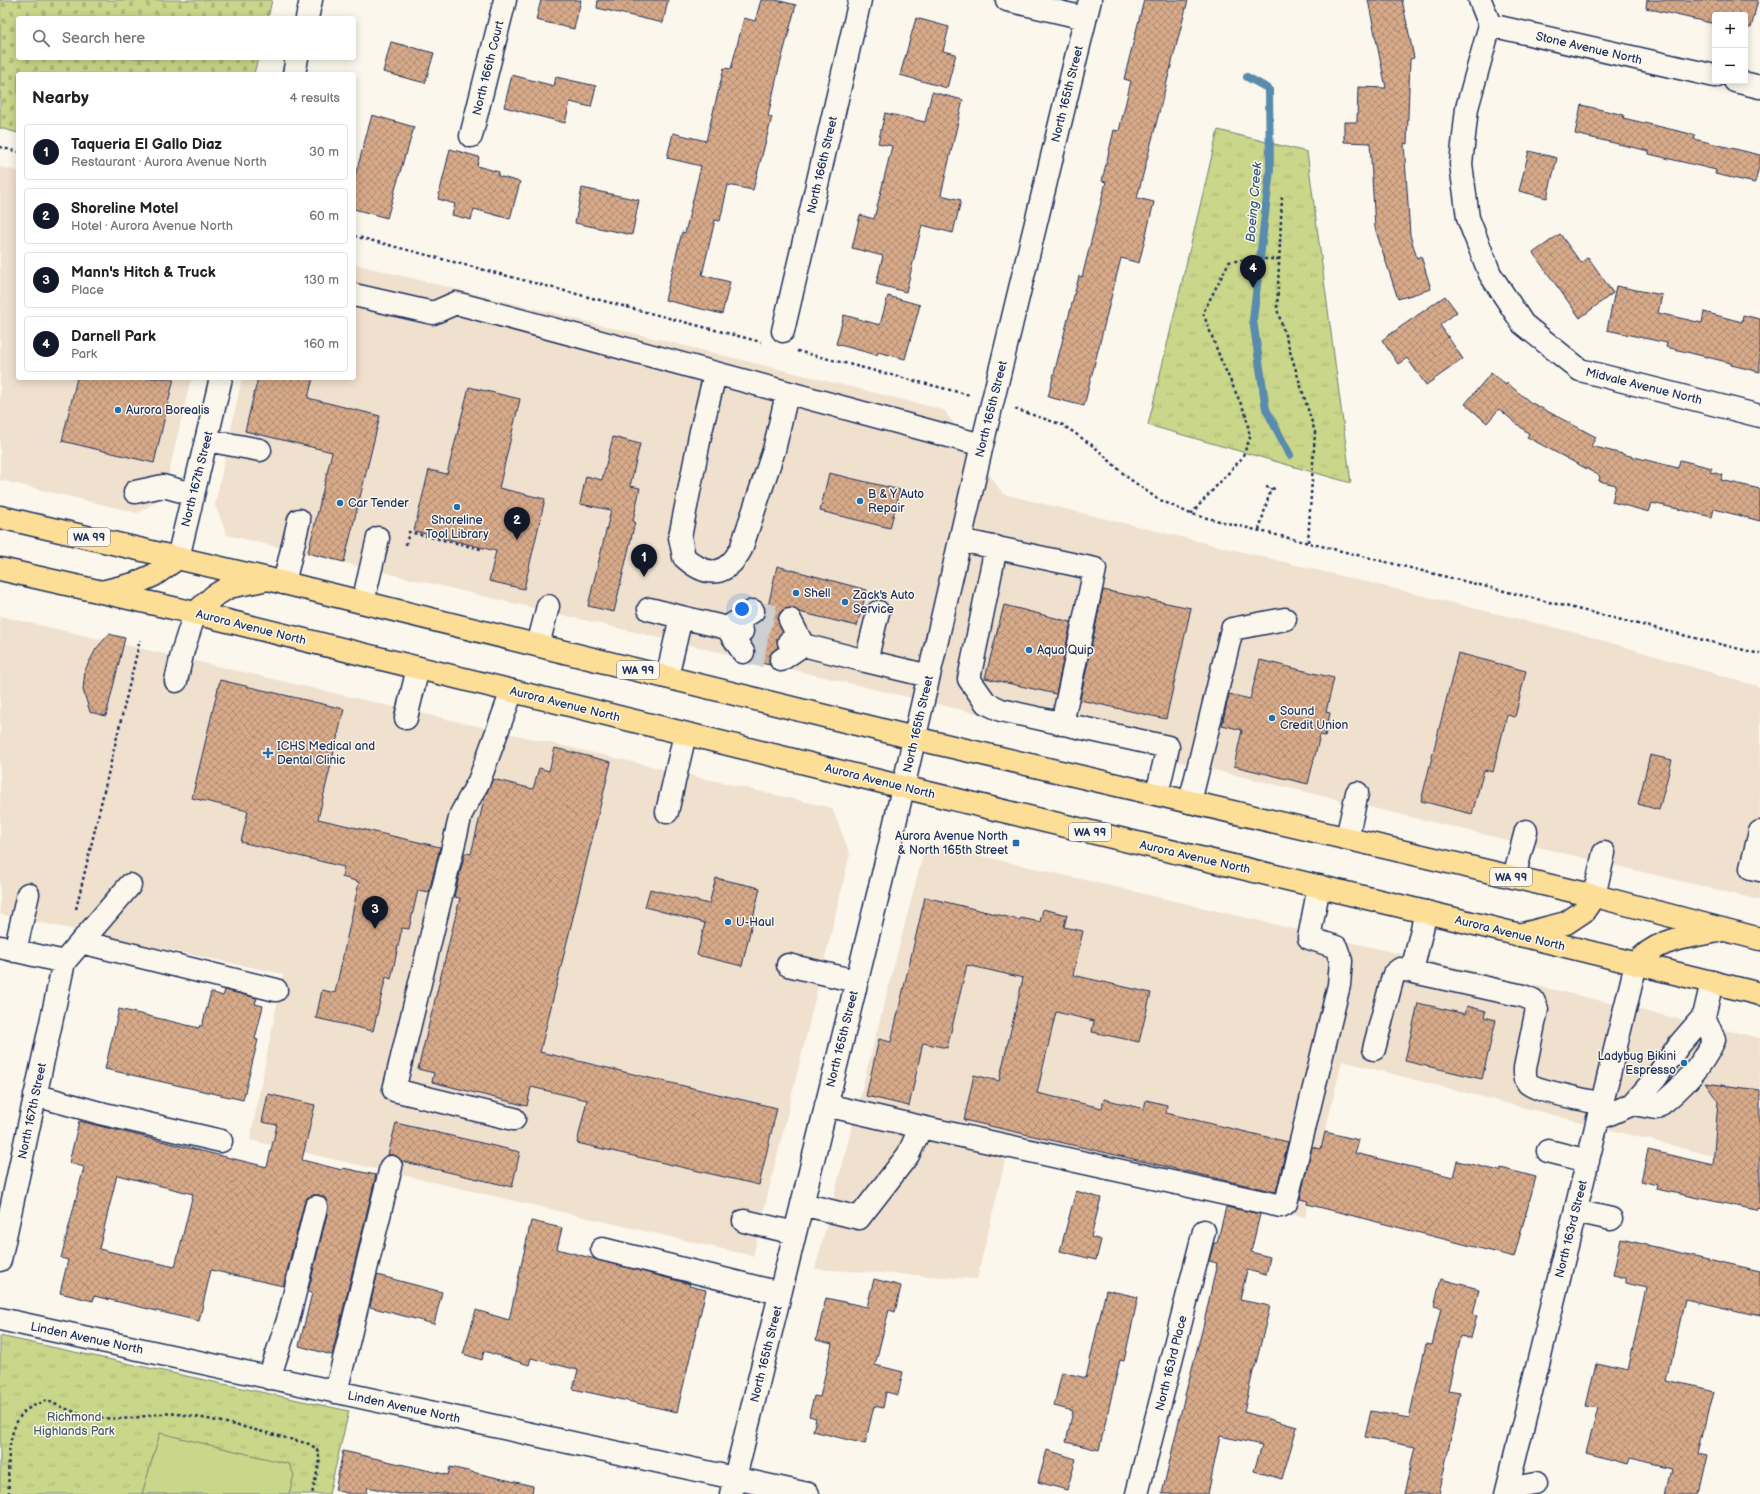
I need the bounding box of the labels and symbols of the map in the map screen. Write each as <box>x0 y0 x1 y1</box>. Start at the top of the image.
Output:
street label: North 166th Court <box>469 19 508 117</box>
street label: Stone Avenue North <box>1534 29 1644 68</box>
street label: North 165th Street <box>1048 44 1087 144</box>
street label: North 166th Street <box>804 115 841 215</box>
water label: Boeing Creek <box>1243 161 1266 243</box>
pin: 4 <box>1240 255 1266 288</box>
street label: North 165th Street <box>972 359 1011 459</box>
street label: Midvale Avenue North <box>1584 365 1704 408</box>
place label: Aurora Borealis <box>126 403 209 418</box>
marker: Aurora Borealis <box>113 405 123 415</box>
street label: North 167th Street <box>178 429 217 528</box>
place label: B & Y Auto Repair <box>868 487 924 516</box>
place label: Car Tender <box>348 496 409 511</box>
marker: B & Y Auto Repair <box>855 496 865 506</box>
marker: Car Tender <box>335 498 345 508</box>
marker: Shoreline Tool Library <box>452 502 462 512</box>
pin: 2 <box>504 507 530 540</box>
place label: Shoreline Tool Library <box>425 513 489 542</box>
road number: WA 99 <box>68 528 110 546</box>
pin: 1 <box>631 544 657 577</box>
place label: Shell <box>804 586 830 601</box>
marker: Shell <box>791 588 801 598</box>
place label: Zack's Auto Service <box>852 588 915 617</box>
marker: Zack's Auto Service <box>840 597 850 607</box>
your location <box>732 599 752 619</box>
street label: Aurora Avenue North <box>194 607 308 649</box>
place label: Aqua Quip <box>1037 643 1094 658</box>
marker: Aqua Quip <box>1024 645 1034 655</box>
road number: WA 99 <box>617 661 659 679</box>
street label: North 165th Street <box>900 674 937 774</box>
street label: Aurora Avenue North <box>508 684 622 726</box>
place label: Sound Credit Union <box>1280 704 1349 733</box>
marker: Sound Credit Union <box>1267 713 1277 723</box>
place label: ICHS Medical and Dental Clinic <box>277 739 375 768</box>
marker: ICHS Medical and Dental Clinic <box>262 747 274 759</box>
street label: Aurora Avenue North <box>823 761 937 803</box>
road number: WA 99 <box>1069 823 1111 841</box>
place label: Aurora Avenue North & North 165th Street <box>895 829 1008 858</box>
street label: Aurora Avenue North <box>1138 837 1252 878</box>
marker: Aurora Avenue North & North 165th Street <box>1011 838 1021 848</box>
road number: WA 99 <box>1490 868 1532 886</box>
pin: 3 <box>362 896 388 929</box>
street label: Aurora Avenue North <box>1453 913 1567 955</box>
place label: U-Haul <box>736 915 774 930</box>
marker: U-Haul <box>723 917 733 927</box>
street label: North 165th Street <box>823 989 862 1089</box>
place label: Ladybug Bikini Espresso <box>1598 1049 1676 1078</box>
marker: Ladybug Bikini Espresso <box>1679 1058 1689 1068</box>
street label: North 167th Street <box>15 1061 50 1161</box>
street label: North 163rd Street <box>1552 1178 1591 1280</box>
street label: North 165th Street <box>747 1304 786 1404</box>
street label: North 163rd Place <box>1152 1314 1191 1412</box>
street label: Linden Avenue North <box>29 1319 145 1358</box>
street label: Linden Avenue North <box>346 1388 462 1427</box>
park label: Richmond Highlands Park <box>33 1410 115 1439</box>

